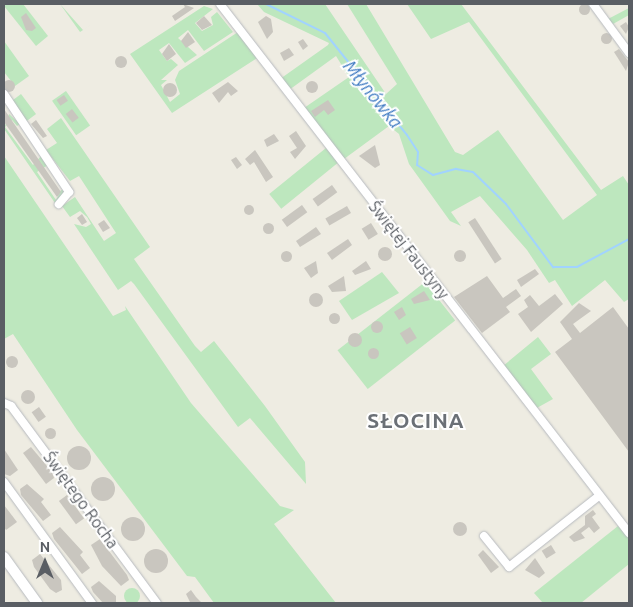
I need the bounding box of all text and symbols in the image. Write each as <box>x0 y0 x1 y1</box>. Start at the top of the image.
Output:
water label: Młynówka <box>339 56 407 132</box>
street label: Świętej Faustyny <box>365 197 453 303</box>
district label: SŁOCINA <box>366 407 466 433</box>
street label: Świętego Rocha <box>39 448 123 552</box>
north arrow <box>20 537 70 587</box>
text: N <box>40 539 50 555</box>

